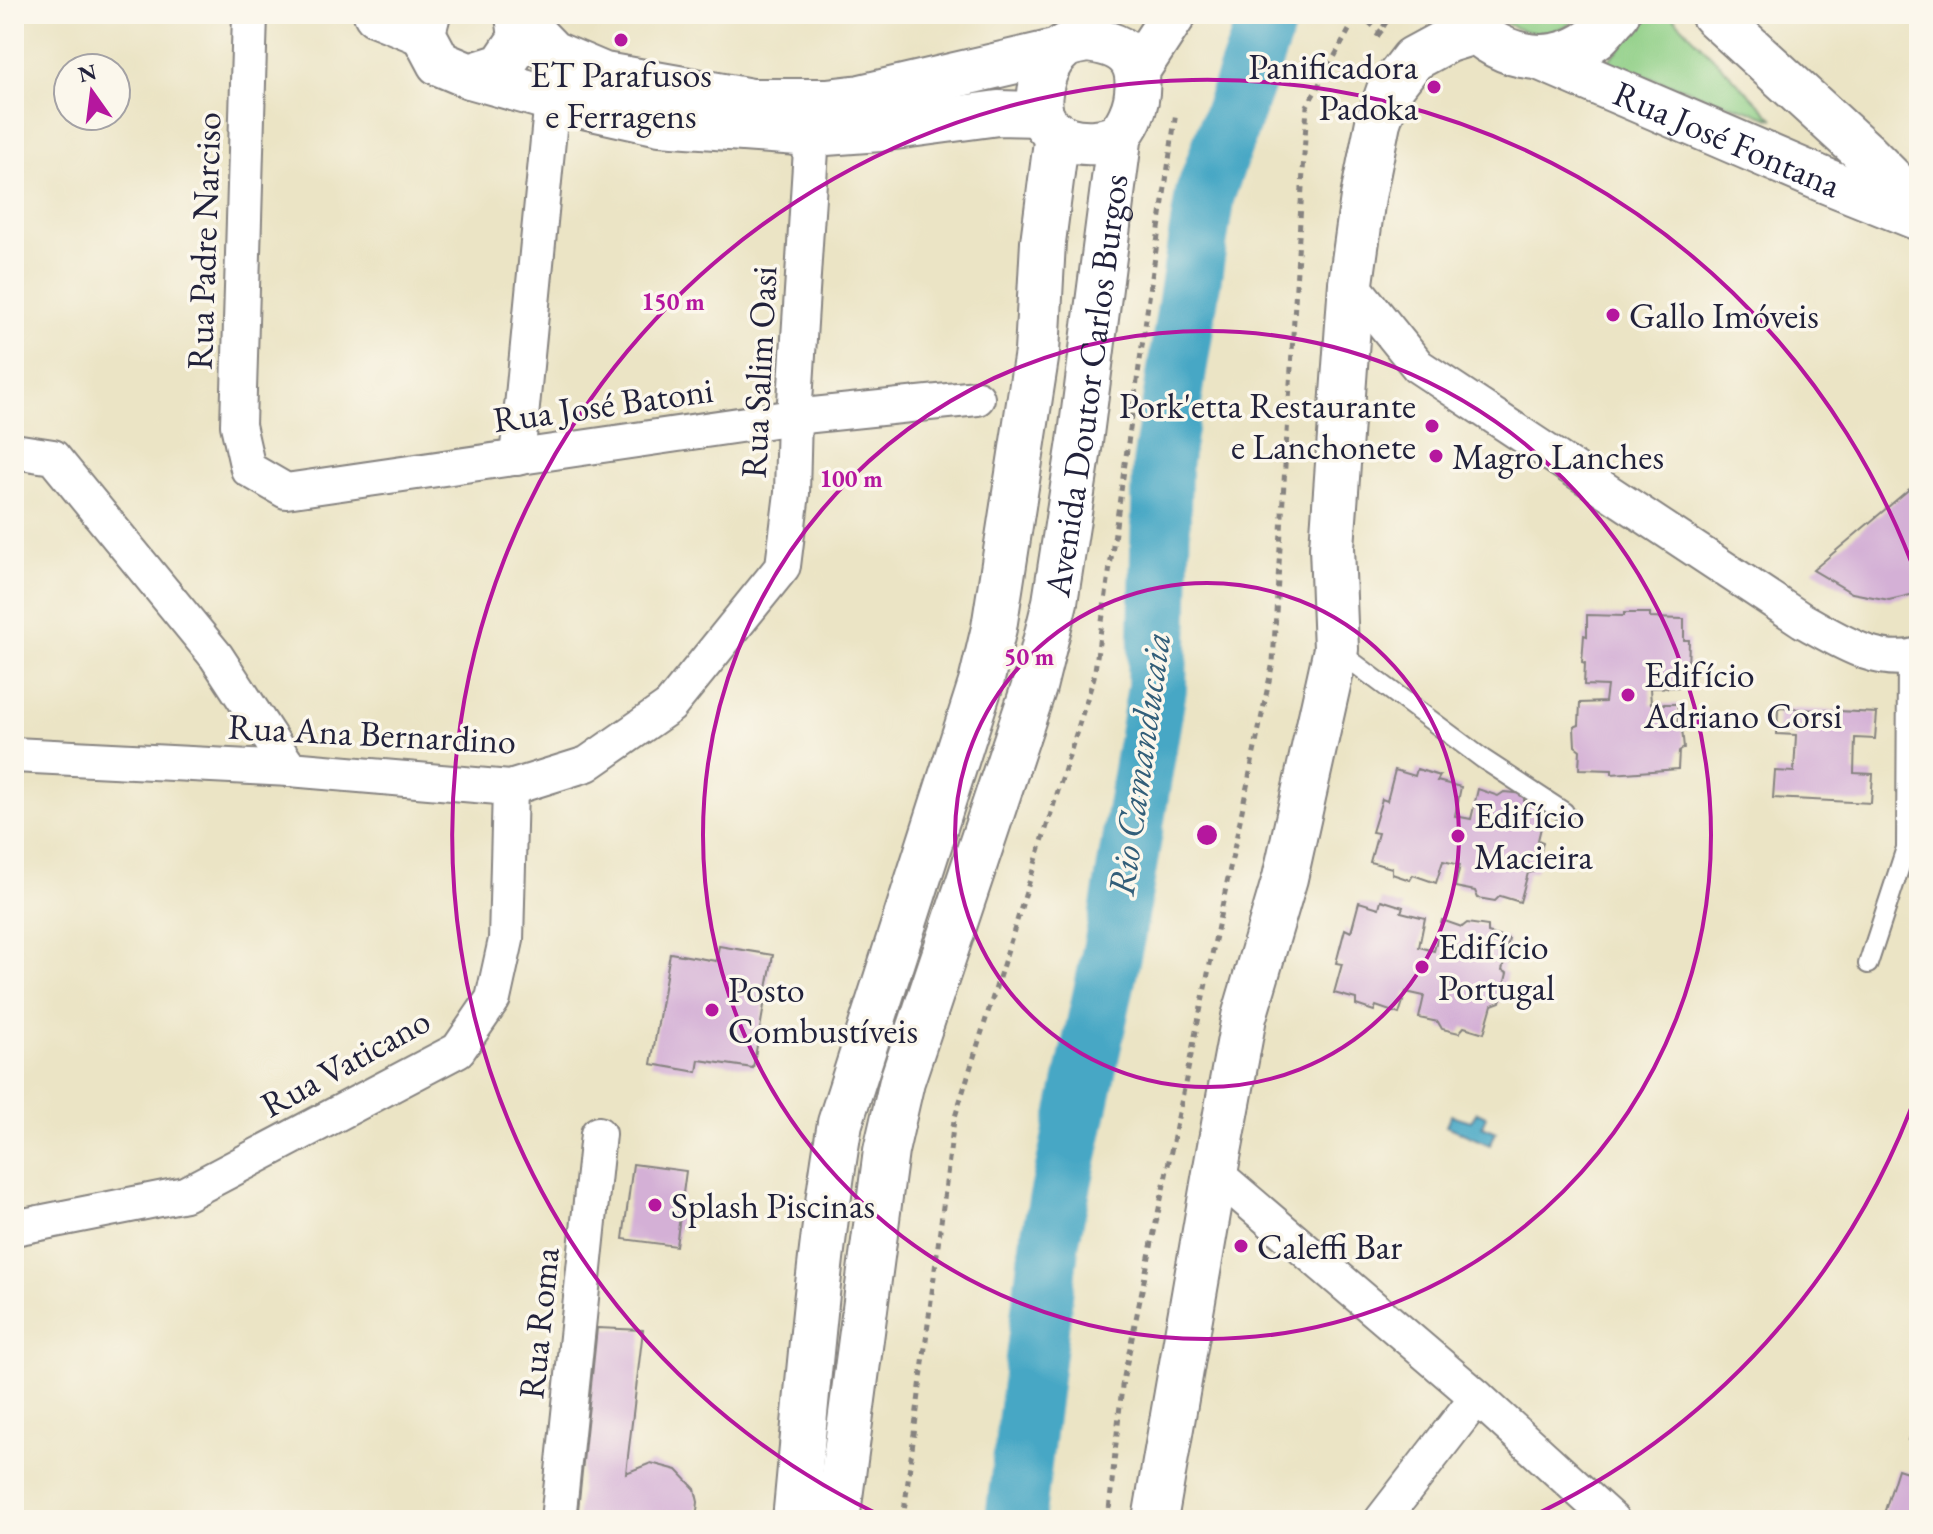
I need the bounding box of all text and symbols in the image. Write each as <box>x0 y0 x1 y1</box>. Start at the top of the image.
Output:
marker: ET Parafusos e Ferragens <box>612 31 630 49</box>
place label: Panificadora Padoka <box>1248 43 1419 131</box>
place label: ET Parafusos e Ferragens <box>530 51 712 139</box>
north arrow <box>52 52 132 132</box>
text: N <box>75 57 100 89</box>
street label: Rua José Fontana <box>1606 69 1848 208</box>
marker: Panificadora Padoka <box>1425 78 1443 96</box>
street label: Rua Padre Narciso <box>176 111 231 371</box>
street label: Avenida Doutor Carlos Burgos <box>1033 171 1138 601</box>
street label: Rua Salim Oasi <box>729 265 788 479</box>
text: 150 m <box>641 286 705 317</box>
place label: Gallo Imóveis <box>1629 292 1819 339</box>
marker: Gallo Imóveis <box>1604 306 1622 324</box>
street label: Rua José Batoni <box>490 366 716 443</box>
place label: Pork'etta Restaurante e Lanchonete <box>1119 382 1416 470</box>
marker: Pork'etta Restaurante e Lanchonete <box>1423 417 1441 435</box>
place label: Magro Lanches <box>1452 433 1664 480</box>
marker: Magro Lanches <box>1427 447 1445 465</box>
text: 100 m <box>819 463 883 494</box>
water label: Rio Camanducaia <box>1096 629 1181 899</box>
text: 50 m <box>1004 641 1054 672</box>
place label: Edifício Adriano Corsi <box>1643 651 1842 739</box>
marker: Edifício Adriano Corsi <box>1619 686 1637 704</box>
street label: Rua Ana Bernardino <box>227 702 517 765</box>
place label: Edifício Macieira <box>1474 792 1593 880</box>
centre of rings <box>1193 821 1221 849</box>
marker: Edifício Macieira <box>1449 827 1467 845</box>
place label: Edifício Portugal <box>1438 923 1555 1011</box>
marker: Edifício Portugal <box>1413 958 1431 976</box>
place label: Posto Combustíveis <box>728 966 918 1054</box>
street label: Rua Vaticano <box>252 997 438 1128</box>
marker: Posto Combustíveis <box>703 1001 721 1019</box>
place label: Splash Piscinas <box>671 1182 875 1229</box>
marker: Splash Piscinas <box>646 1196 664 1214</box>
place label: Caleffi Bar <box>1257 1223 1402 1270</box>
marker: Caleffi Bar <box>1232 1237 1250 1255</box>
street label: Rua Roma <box>507 1244 570 1401</box>

